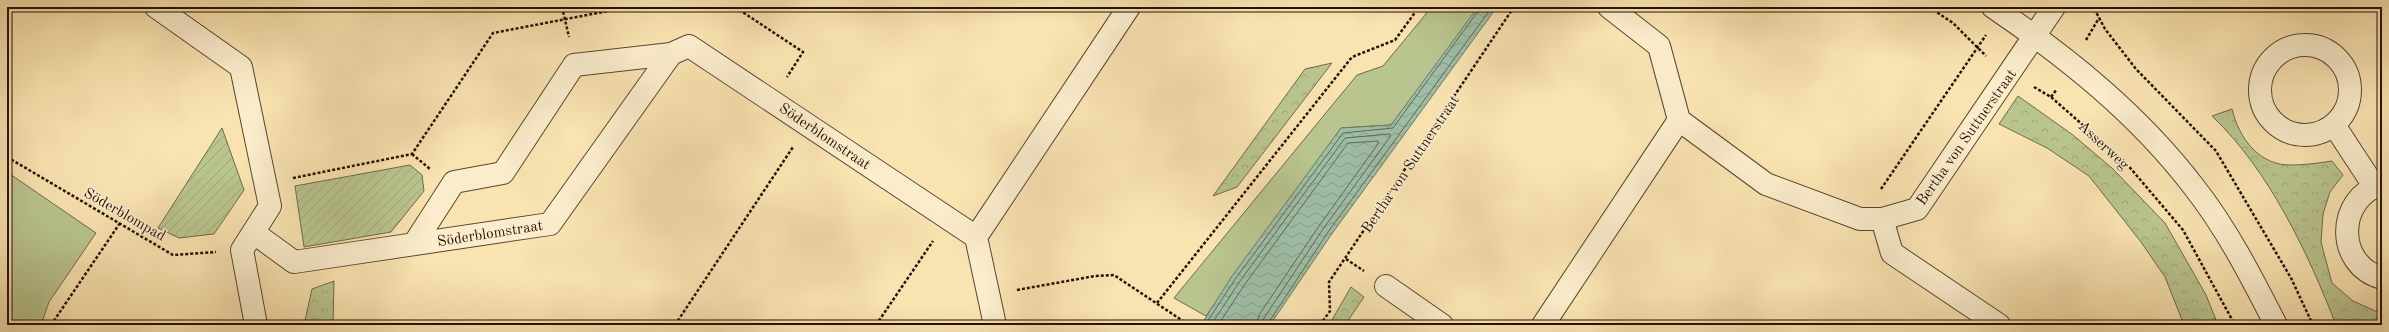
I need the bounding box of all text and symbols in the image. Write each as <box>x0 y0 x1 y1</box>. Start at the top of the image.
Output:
street label: Bertha von Suttnerstraat <box>1915 67 2020 209</box>
street label: Bertha von Suttnerstraat <box>1360 93 1463 236</box>
street label: Söderblomstraat <box>776 101 873 173</box>
street label: Asserweg <box>2075 119 2131 173</box>
street label: Söderblompad <box>81 186 168 245</box>
street label: Söderblomstraat <box>436 219 544 250</box>

